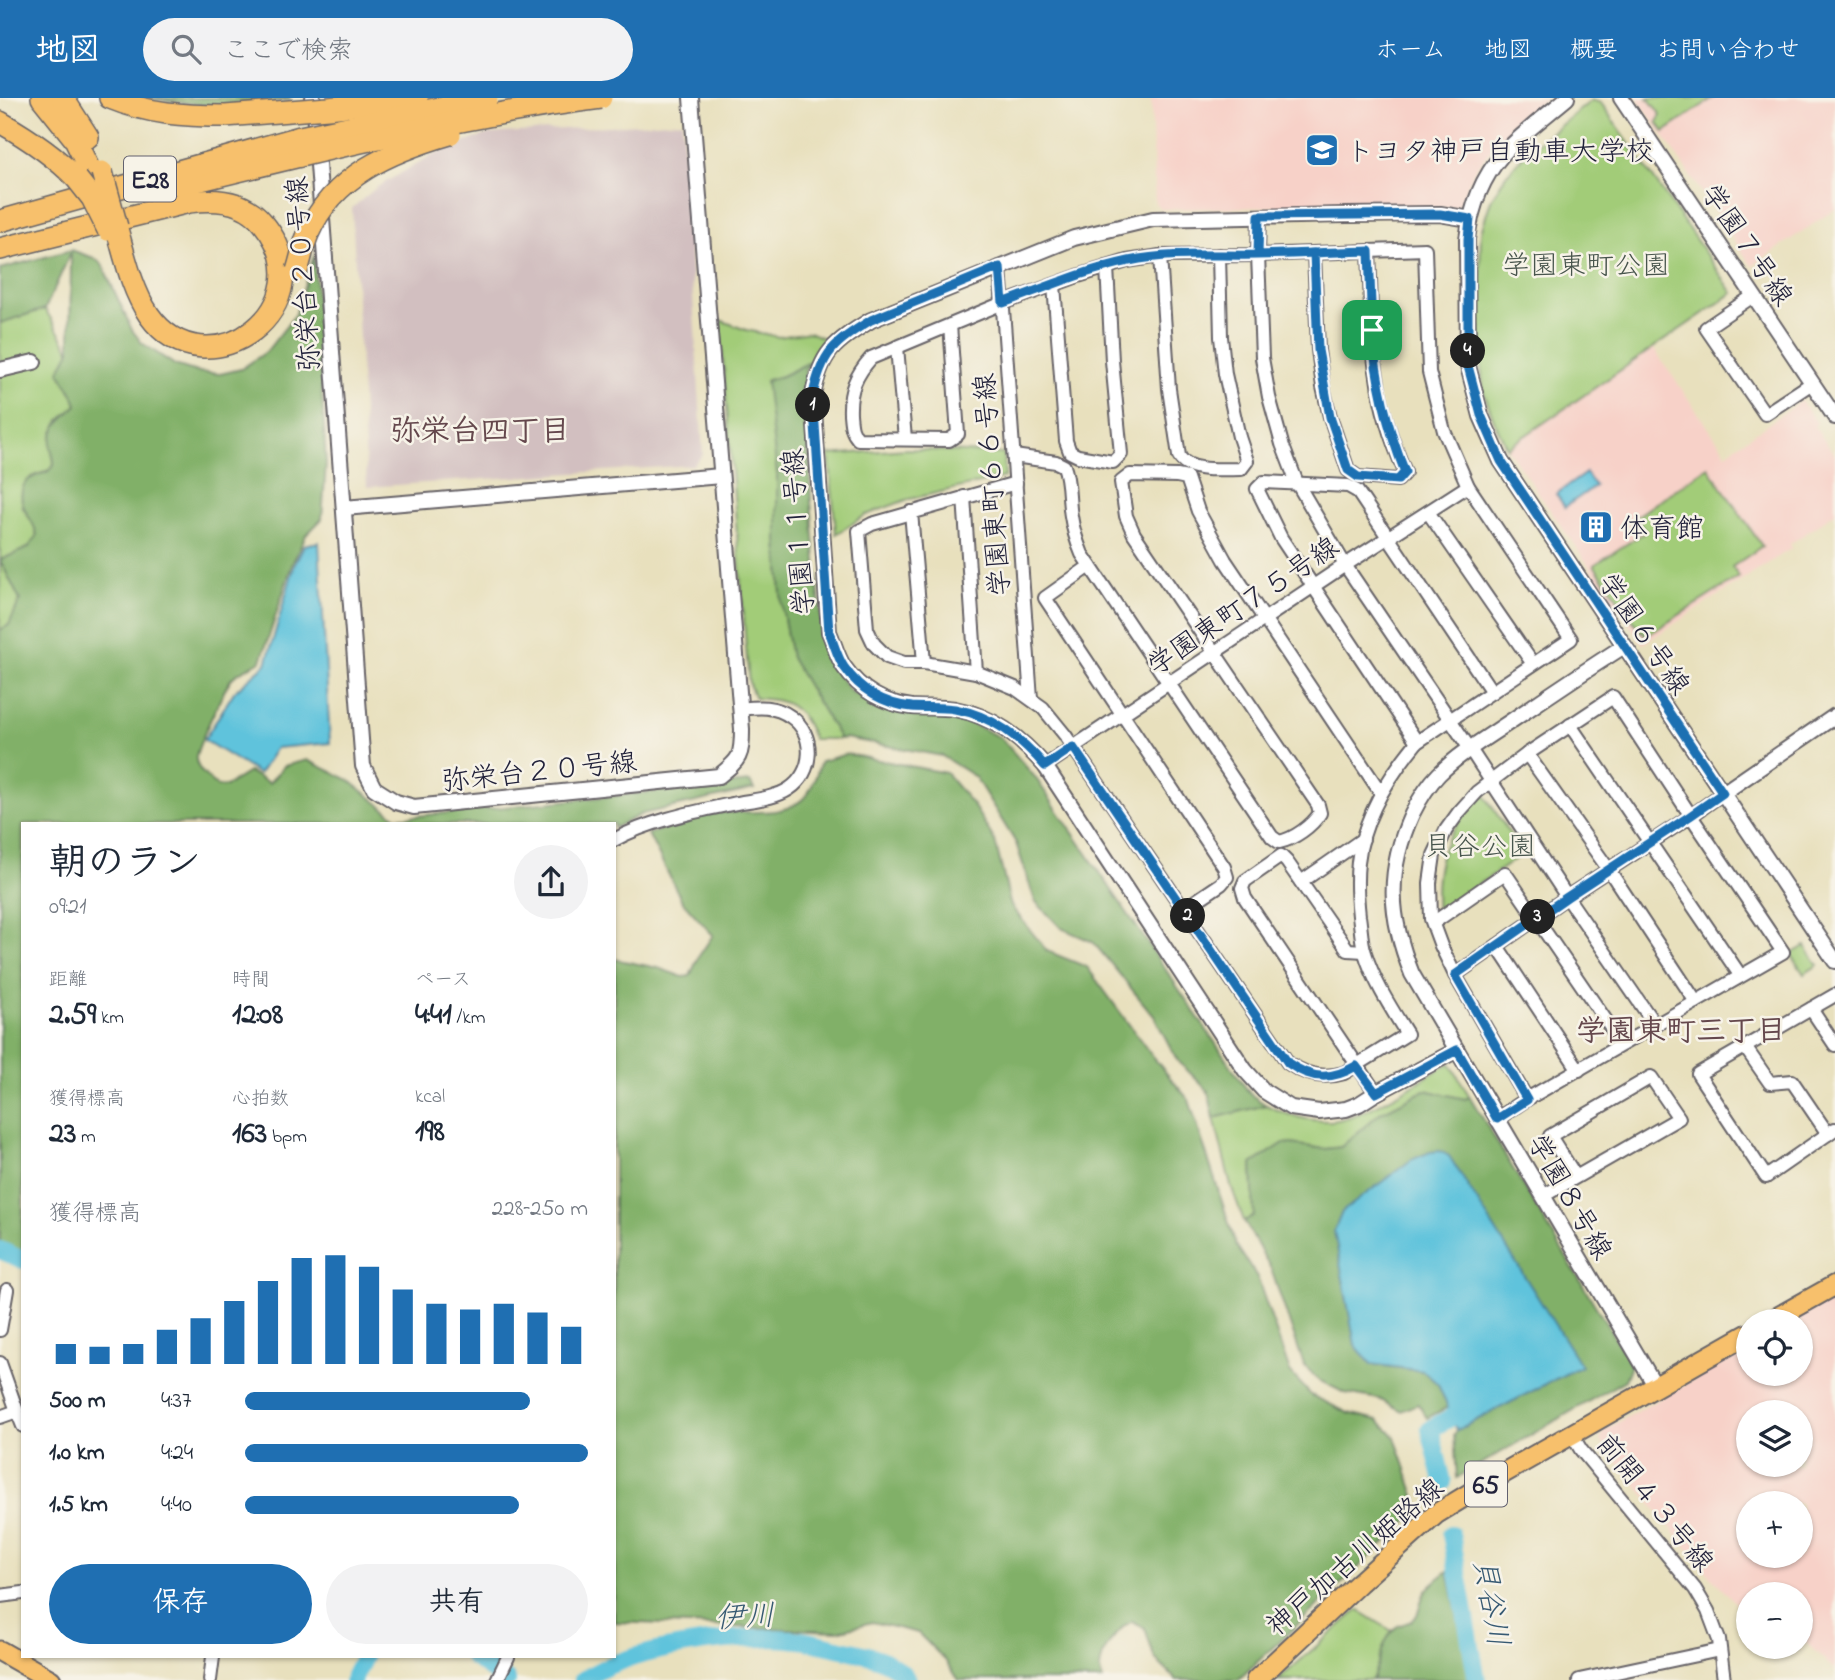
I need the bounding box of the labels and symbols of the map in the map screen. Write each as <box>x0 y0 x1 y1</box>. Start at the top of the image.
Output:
school or university icon: トヨタ神戸自動車大学校 <box>1303 131 1341 169</box>
place label: トヨタ神戸自動車大学校 <box>1346 133 1654 174</box>
road number: E28 <box>124 156 176 202</box>
street label: 弥栄台２０号線 <box>278 175 333 373</box>
street label: 学園７号線 <box>1689 176 1801 315</box>
park label: 学園東町公園 <box>1502 247 1670 288</box>
pin <box>1342 300 1402 360</box>
pin: 4 <box>1450 334 1486 368</box>
street label: 学園東町６６号線 <box>966 372 1023 598</box>
pin: 1 <box>796 388 830 422</box>
district label: 弥栄台四丁目 <box>390 411 570 455</box>
street label: 学園１１号線 <box>774 447 827 617</box>
building icon: 体育館 <box>1577 508 1615 546</box>
place label: 体育館 <box>1620 510 1704 551</box>
street label: 学園東町７５号線 <box>1140 528 1348 688</box>
street label: 学園６号線 <box>1586 565 1698 704</box>
street label: 弥栄台２０号線 <box>440 743 639 804</box>
park label: 貝谷公園 <box>1424 828 1536 869</box>
pin: 2 <box>1170 898 1206 934</box>
pin: 3 <box>1520 900 1556 934</box>
district label: 学園東町三丁目 <box>1576 1011 1786 1055</box>
street label: 学園８号線 <box>1515 1127 1621 1269</box>
street label: 前開４３号線 <box>1584 1426 1722 1582</box>
road number: 65 <box>1465 1462 1507 1506</box>
street label: 神戸加古川姫路線 <box>1258 1470 1454 1648</box>
water label: 貝谷川 <box>1460 1554 1519 1651</box>
water label: 伊川 <box>714 1595 776 1643</box>

